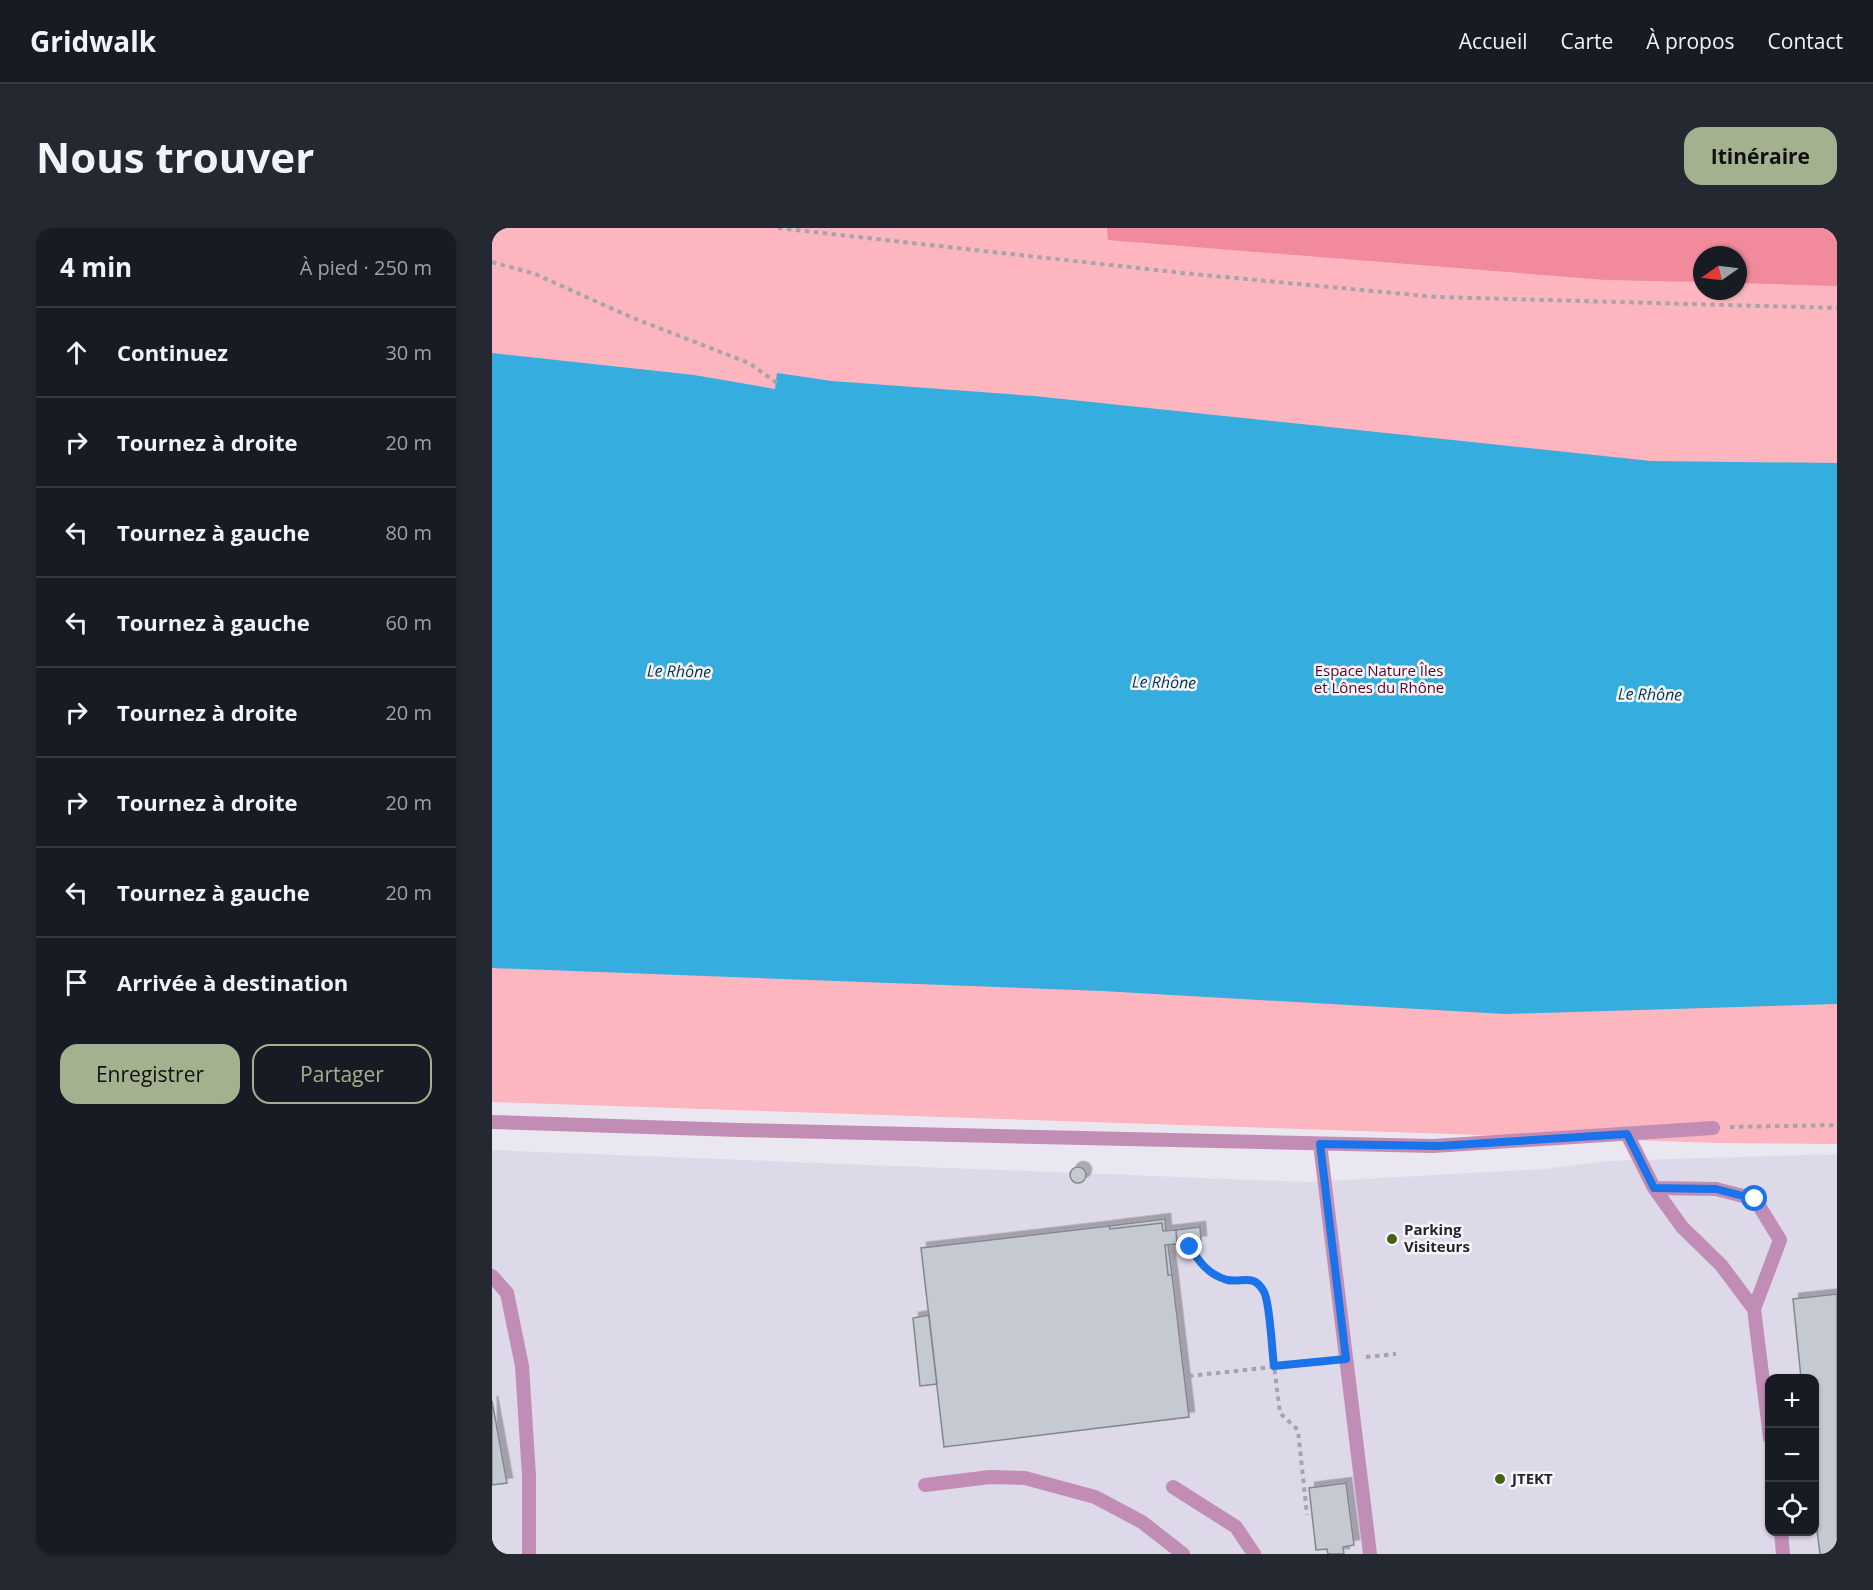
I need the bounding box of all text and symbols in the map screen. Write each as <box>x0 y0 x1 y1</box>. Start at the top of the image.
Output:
text: Gridwalk <box>30 22 156 60</box>
text: Accueil <box>1459 27 1527 55</box>
text: Carte <box>1560 27 1613 55</box>
text: À propos <box>1646 27 1735 55</box>
text: Contact <box>1768 27 1843 55</box>
button: Itinéraire <box>1684 127 1837 185</box>
text: Nous trouver <box>36 128 314 185</box>
north arrow <box>1693 246 1747 300</box>
text: 4 min <box>60 249 132 285</box>
text: À pied · 250 m <box>300 254 432 281</box>
icon: ahead <box>60 336 93 369</box>
text: Continuez <box>117 337 228 367</box>
text: 30 m <box>385 339 432 366</box>
icon: right <box>60 426 93 459</box>
text: Tournez à droite <box>117 427 298 457</box>
text: 20 m <box>385 429 432 456</box>
icon: left <box>60 516 93 549</box>
text: Tournez à gauche <box>117 517 310 547</box>
text: 80 m <box>385 519 432 546</box>
icon: left <box>60 606 93 639</box>
text: Tournez à gauche <box>117 607 310 637</box>
text: 60 m <box>385 609 432 636</box>
water label: Le Rhône <box>647 659 711 683</box>
park label: Espace Nature Îles et Lônes du Rhône <box>1314 660 1444 697</box>
water label: Le Rhône <box>1132 670 1196 694</box>
water label: Le Rhône <box>1618 682 1682 706</box>
icon: right <box>60 696 93 729</box>
text: Tournez à droite <box>117 697 298 727</box>
text: 20 m <box>385 699 432 726</box>
icon: right <box>60 786 93 819</box>
text: Tournez à droite <box>117 787 298 817</box>
text: 20 m <box>385 789 432 816</box>
icon: left <box>60 876 93 909</box>
text: Tournez à gauche <box>117 877 310 907</box>
text: 20 m <box>385 879 432 906</box>
icon: arrive <box>60 966 93 999</box>
text: Arrivée à destination <box>117 967 348 997</box>
button: Enregistrer <box>60 1044 240 1104</box>
button: Partager <box>252 1044 432 1104</box>
route start <box>1741 1185 1767 1211</box>
place label: Parking Visiteurs <box>1404 1219 1470 1256</box>
marker: Parking Visiteurs <box>1385 1232 1399 1246</box>
route end <box>1176 1233 1202 1259</box>
map controls <box>1765 1374 1819 1536</box>
button: + <box>1765 1374 1819 1428</box>
button: − <box>1765 1428 1819 1482</box>
place label: JTEKT <box>1510 1468 1553 1488</box>
marker: JTEKT <box>1493 1472 1507 1486</box>
button: locate <box>1765 1482 1819 1536</box>

